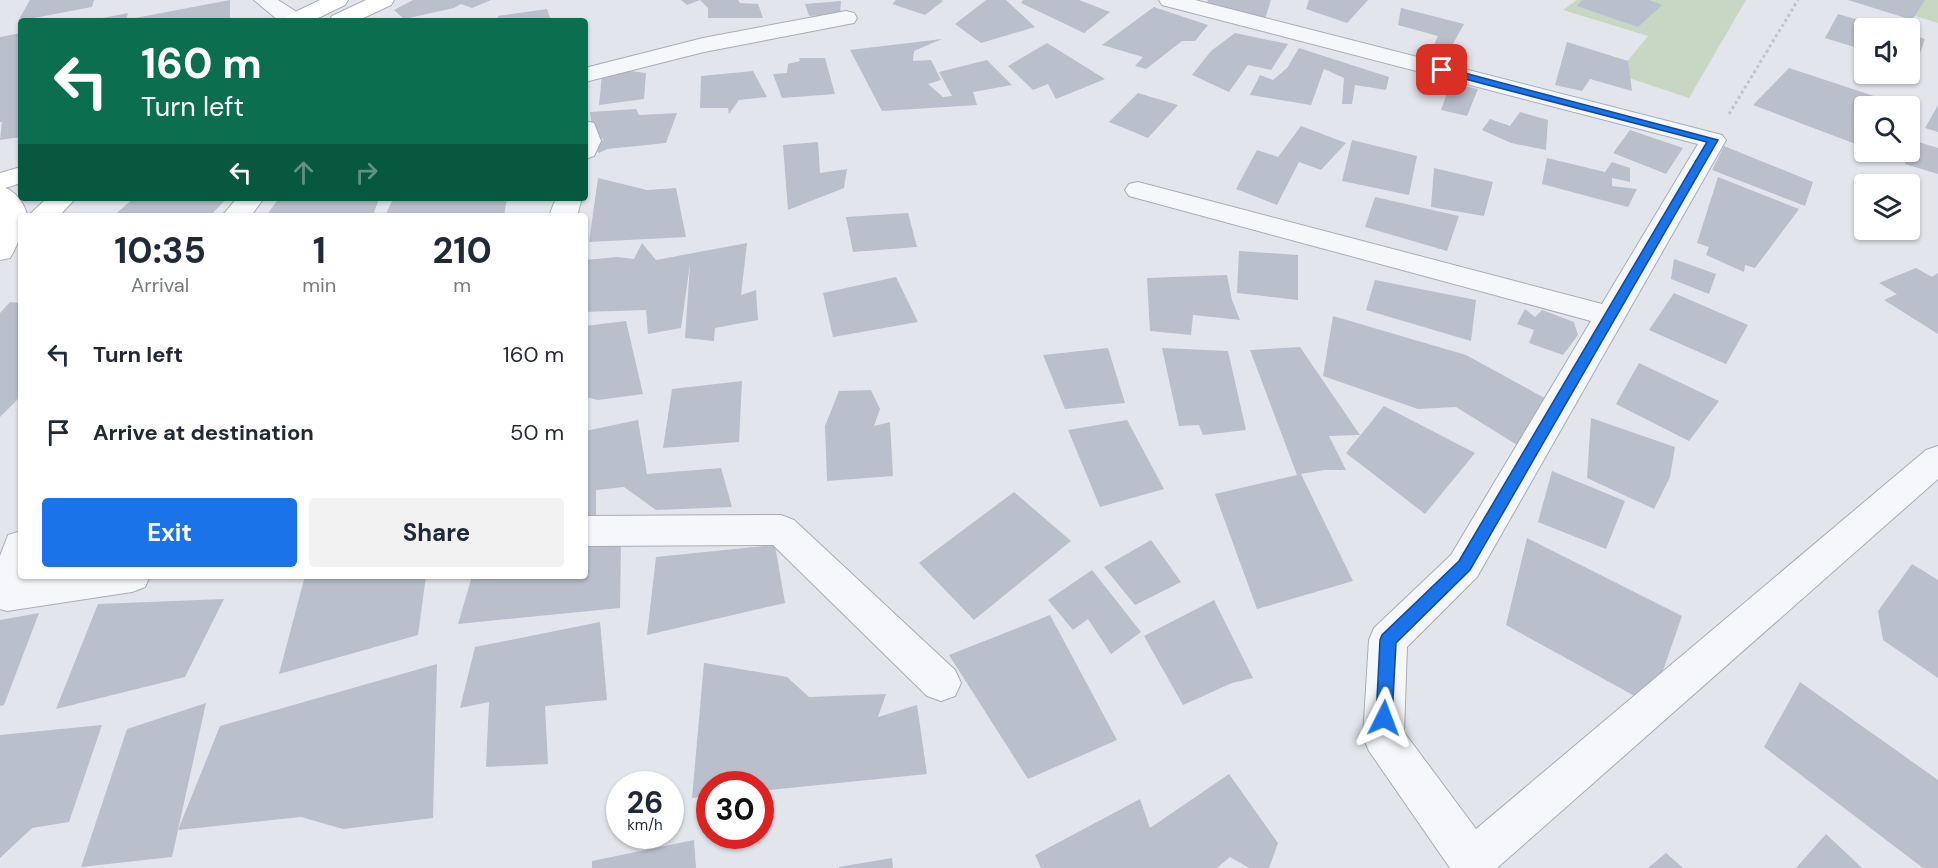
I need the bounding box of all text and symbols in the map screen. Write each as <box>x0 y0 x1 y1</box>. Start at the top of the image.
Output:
map controls <box>1854 18 1920 240</box>
button: sound <box>1854 18 1920 84</box>
text: 160 m <box>141 36 262 91</box>
icon: left <box>42 42 120 120</box>
pin <box>1416 44 1467 95</box>
icon: arrive <box>1425 53 1458 86</box>
text: Turn left <box>141 89 244 124</box>
button: search <box>1854 96 1920 162</box>
icon: left <box>224 156 257 189</box>
icon: ahead <box>287 156 320 189</box>
icon: right <box>350 156 383 189</box>
button: layers <box>1854 174 1920 240</box>
text: 10:35 <box>114 227 206 274</box>
text: 1 <box>313 227 326 274</box>
text: 210 <box>433 227 492 274</box>
text: Arrival <box>131 272 189 298</box>
text: min <box>302 272 336 298</box>
text: m <box>453 272 471 298</box>
icon: left <box>42 338 75 371</box>
text: Turn left <box>93 340 183 369</box>
text: 160 m <box>503 340 564 369</box>
icon: arrive <box>42 416 75 449</box>
text: Arrive at destination <box>93 418 314 447</box>
text: 50 m <box>510 418 564 447</box>
button: Exit <box>42 498 297 567</box>
button: Share <box>309 498 564 567</box>
position arrow <box>1352 686 1416 750</box>
speed limit sign: 30 <box>696 771 774 849</box>
text: 26 <box>627 783 663 822</box>
text: km/h <box>627 815 663 835</box>

